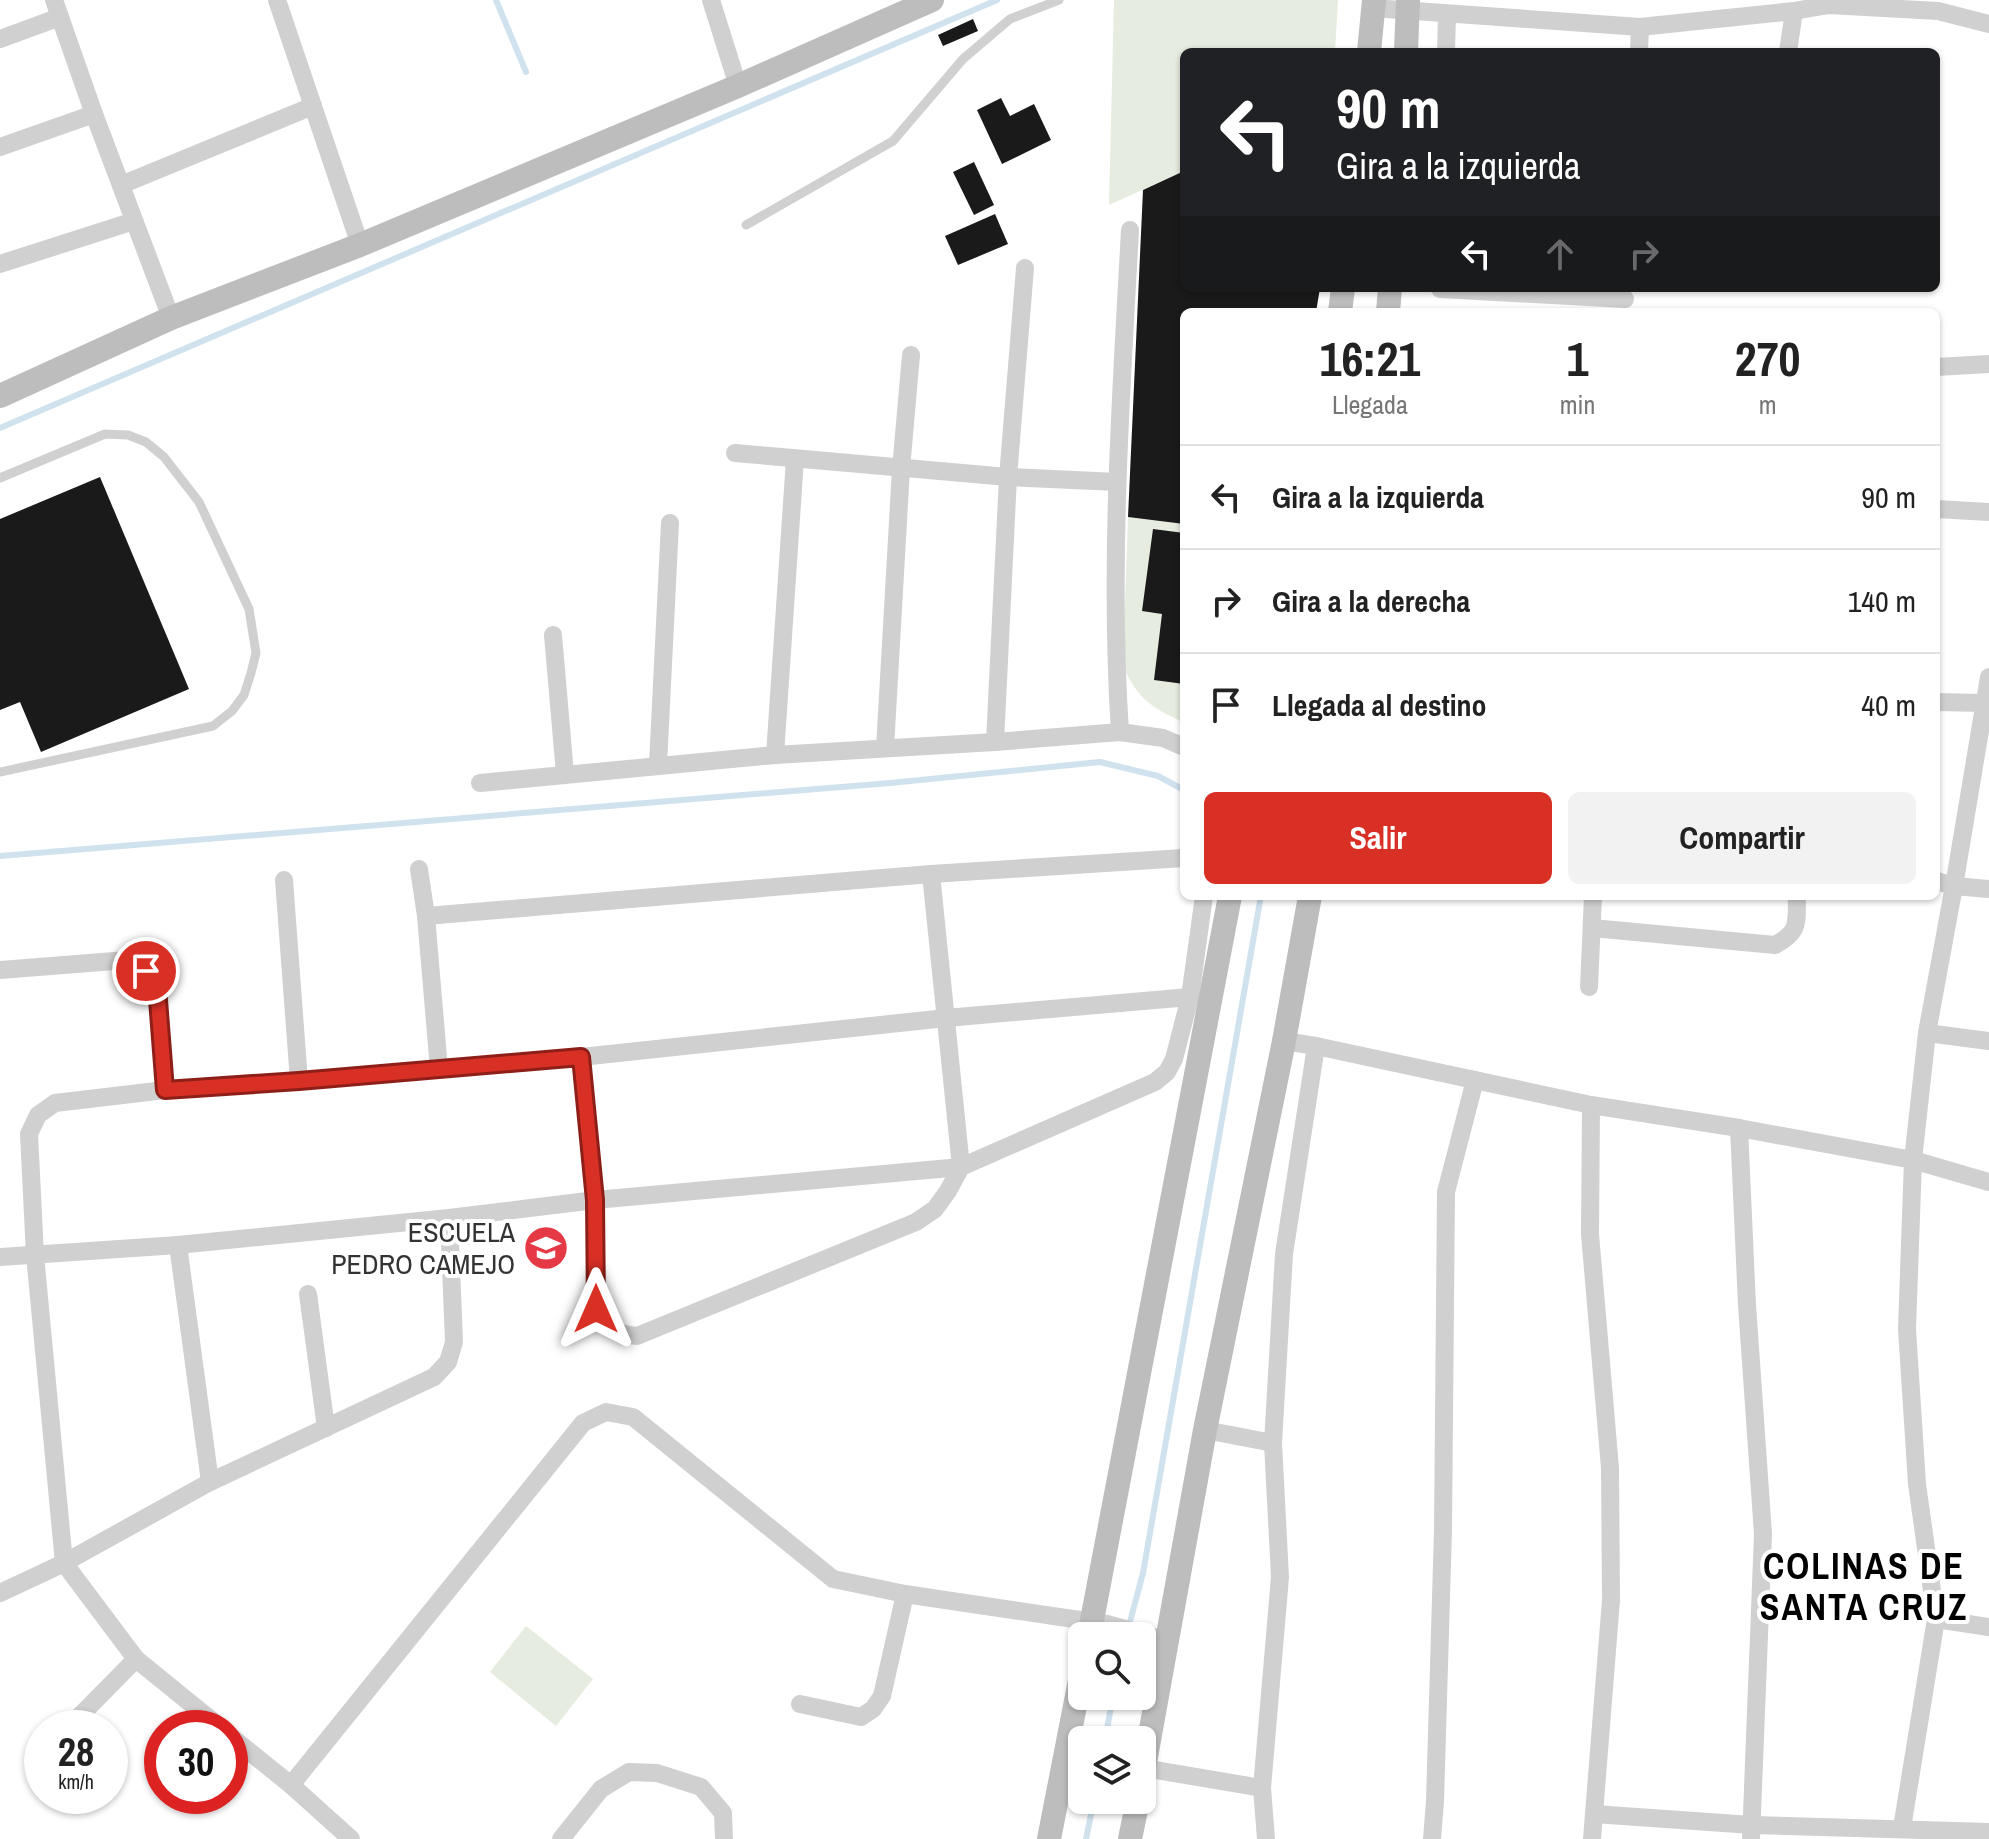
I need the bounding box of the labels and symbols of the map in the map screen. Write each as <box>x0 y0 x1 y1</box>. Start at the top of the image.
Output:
pin <box>112 937 180 1005</box>
place label: ESCUELA PEDRO CAMEJO <box>331 1213 516 1283</box>
school or university icon: ESCUELA PEDRO CAMEJO <box>522 1224 570 1272</box>
position arrow <box>554 1267 638 1351</box>
district label: COLINAS DE SANTA CRUZ <box>1760 1542 1968 1631</box>
speed limit sign: 30 <box>144 1710 248 1814</box>

